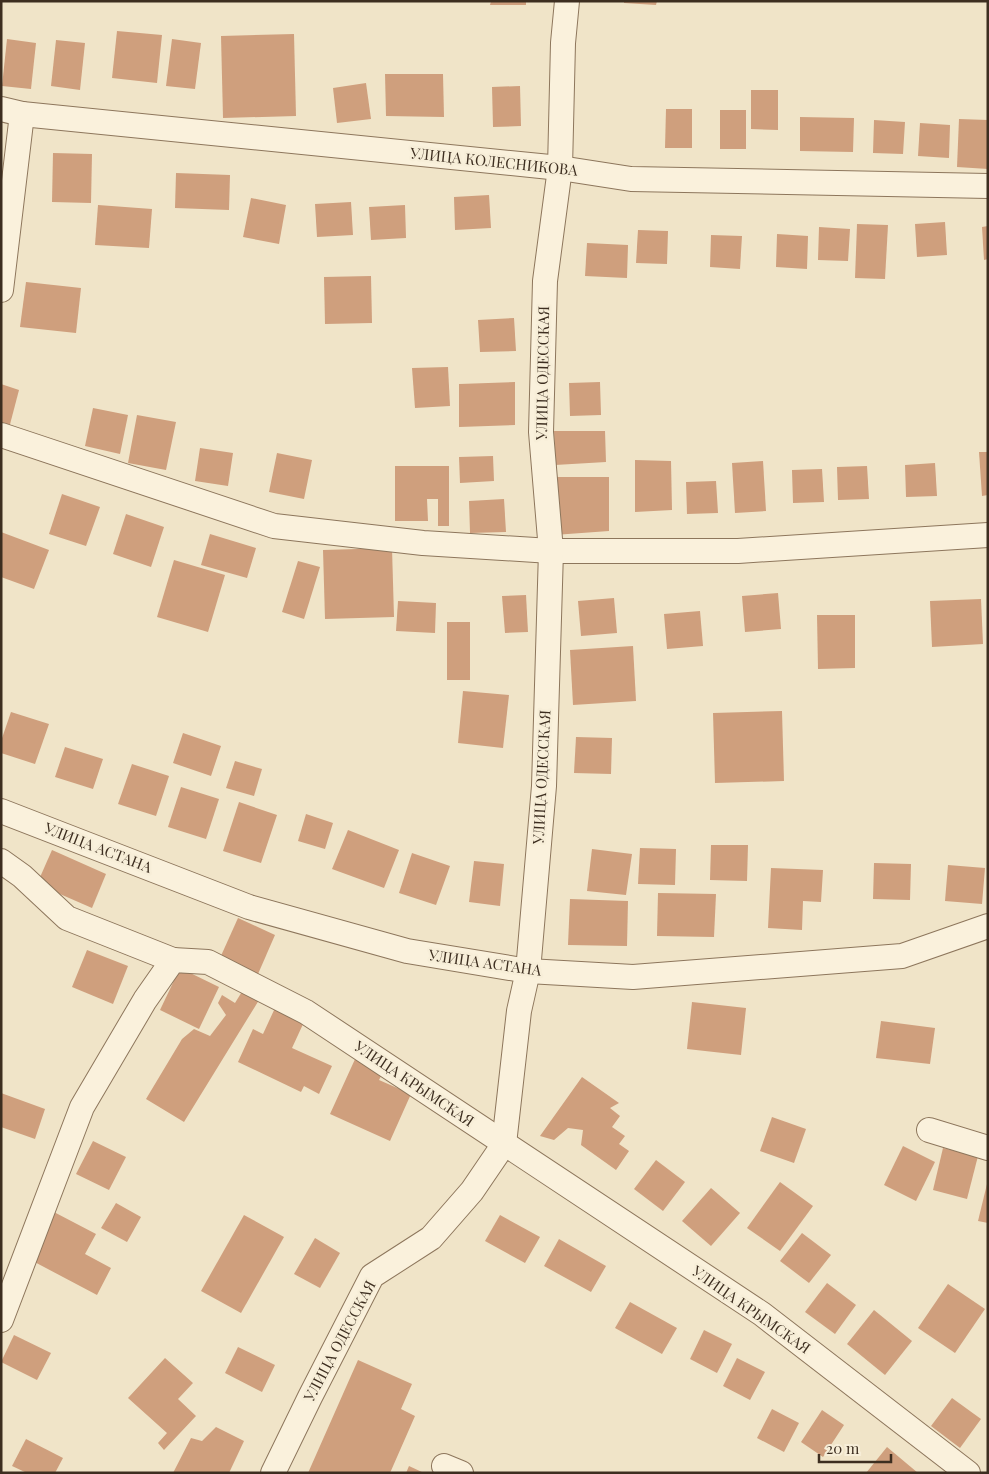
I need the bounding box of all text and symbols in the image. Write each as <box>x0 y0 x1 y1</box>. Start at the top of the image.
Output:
street label: УЛИЦА КОЛЕСНИКОВА <box>408 142 579 180</box>
street label: УЛИЦА ОДЕССКАЯ <box>531 305 553 441</box>
street label: УЛИЦА ОДЕССКАЯ <box>527 709 555 846</box>
street label: УЛИЦА АСТАНА <box>41 817 156 877</box>
street label: УЛИЦА АСТАНА <box>426 944 543 980</box>
street label: УЛИЦА КРЫМСКАЯ <box>350 1035 478 1131</box>
street label: УЛИЦА КРЫМСКАЯ <box>688 1260 815 1358</box>
street label: УЛИЦА ОДЕССКАЯ <box>298 1276 380 1405</box>
scale bar <box>819 1432 892 1464</box>
text: 20 m <box>826 1438 860 1458</box>

